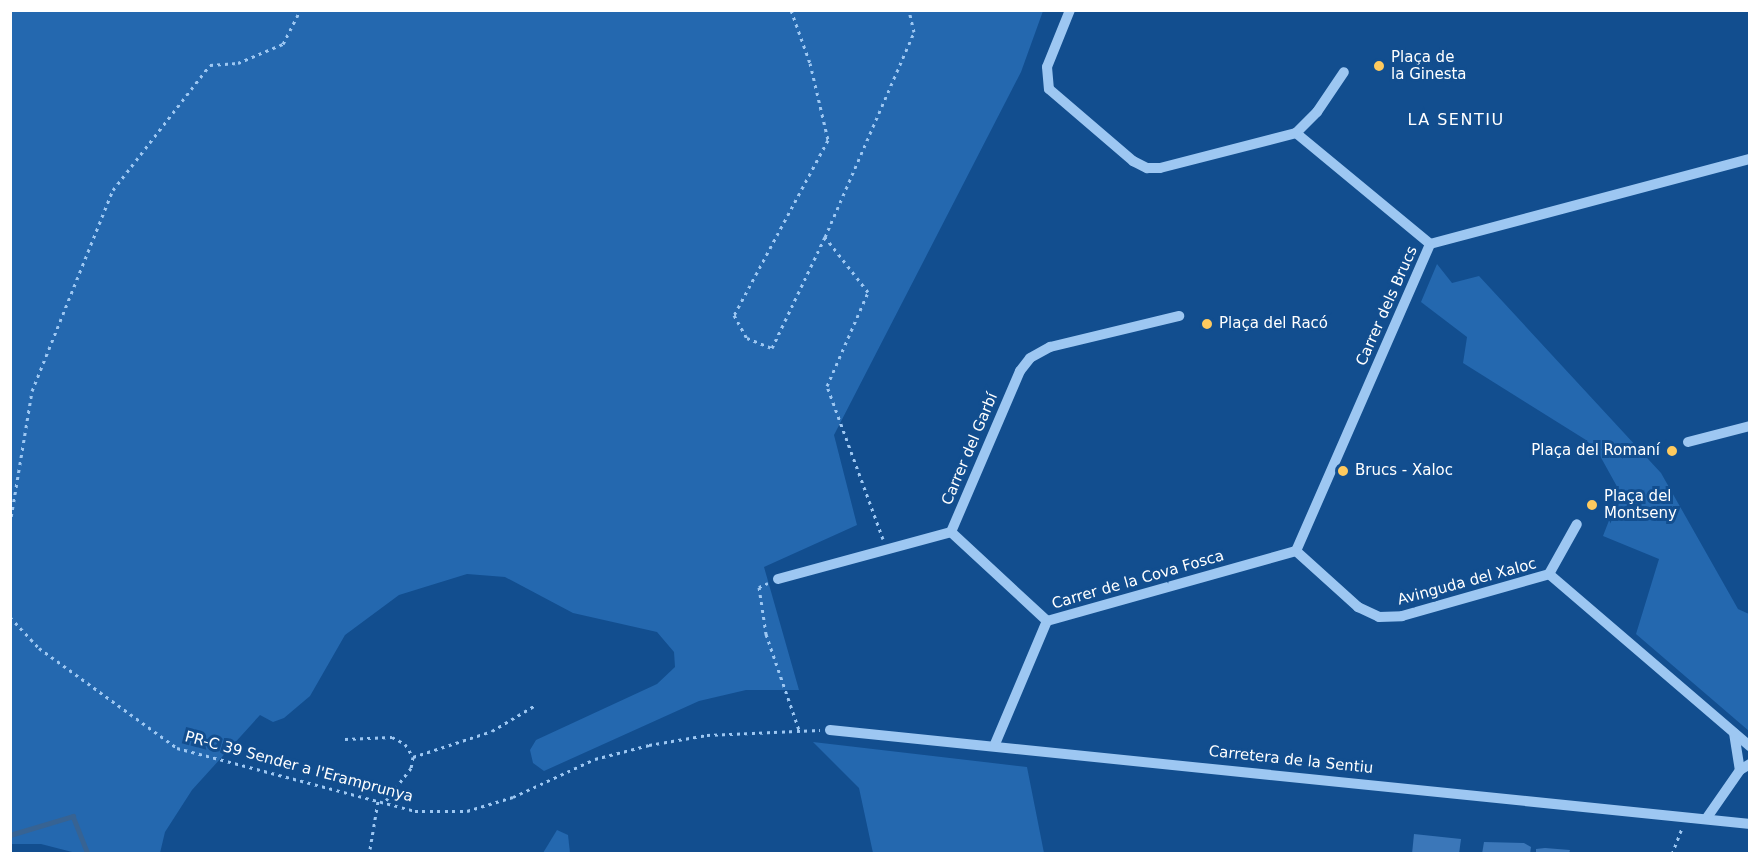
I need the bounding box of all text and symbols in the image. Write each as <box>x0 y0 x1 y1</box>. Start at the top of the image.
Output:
place label: Plaça de la Ginesta <box>1391 48 1467 83</box>
marker: Plaça de la Ginesta <box>1372 59 1386 73</box>
district label: LA SENTIU <box>1407 110 1505 130</box>
street label: Carrer dels Brucs <box>1353 243 1421 369</box>
place label: Plaça del Racó <box>1219 315 1328 333</box>
marker: Plaça del Racó <box>1200 317 1214 331</box>
street label: Carrer del Garbí <box>938 390 1002 508</box>
place label: Plaça del Romaní <box>1531 442 1660 460</box>
marker: Plaça del Romaní <box>1665 444 1679 458</box>
place label: Brucs - Xaloc <box>1355 462 1453 480</box>
marker: Brucs - Xaloc <box>1336 464 1350 478</box>
place label: Plaça del Montseny <box>1604 487 1677 522</box>
marker: Plaça del Montseny <box>1585 498 1599 512</box>
street label: Carrer de la Cova Fosca <box>1050 547 1226 613</box>
street label: Avinguda del Xaloc <box>1396 555 1538 609</box>
street label: PR-C 39 Sender a l'Eramprunya <box>183 728 415 806</box>
street label: Carretera de la Sentiu <box>1208 742 1374 778</box>

